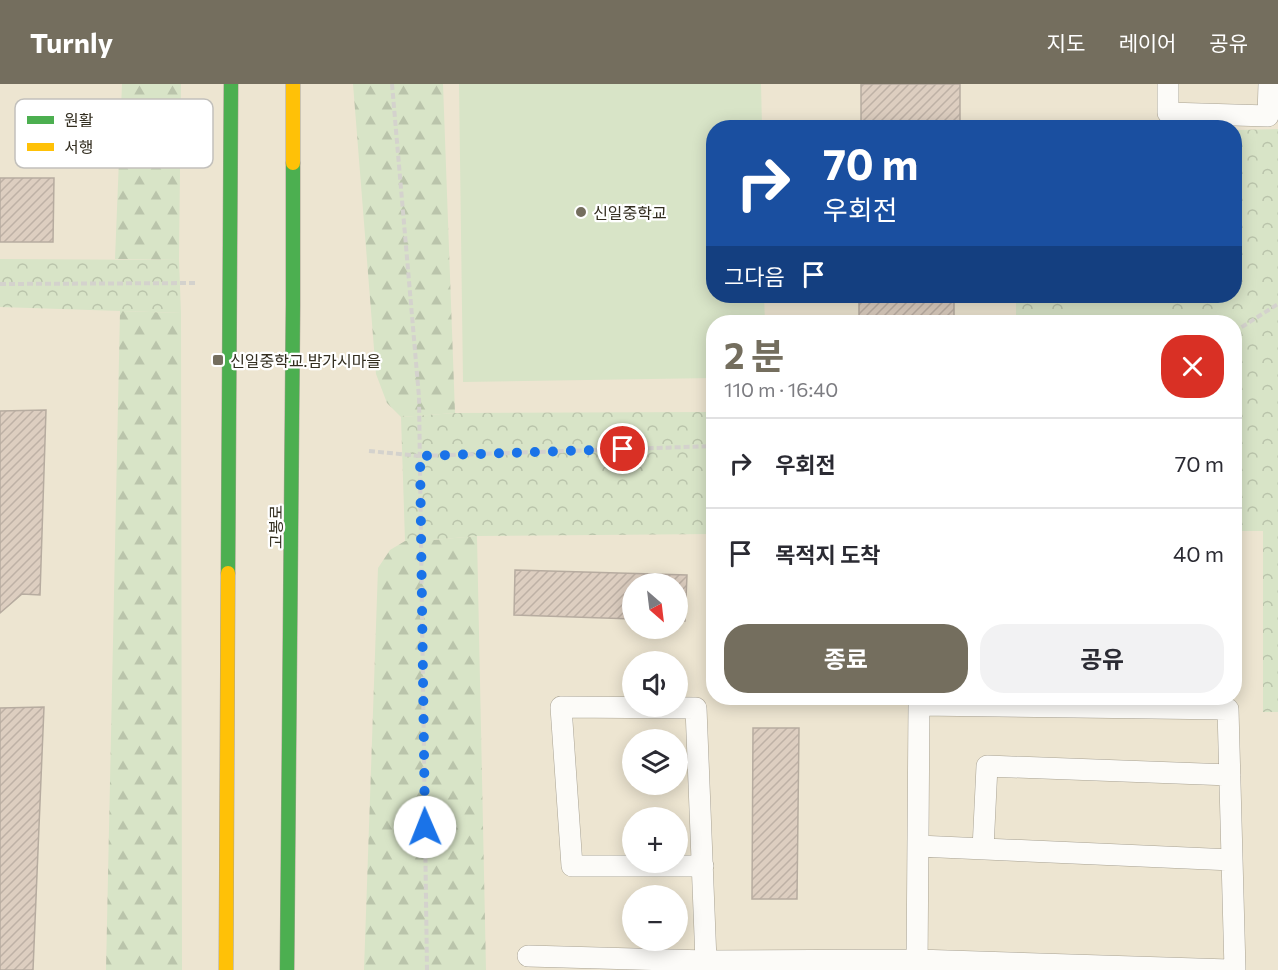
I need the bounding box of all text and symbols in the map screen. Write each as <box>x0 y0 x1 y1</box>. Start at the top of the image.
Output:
text: Turnly <box>30 25 113 59</box>
text: 지도 <box>1047 30 1085 55</box>
text: 레이어 <box>1118 30 1176 55</box>
text: 공유 <box>1209 30 1248 55</box>
legend <box>15 99 213 168</box>
text: 원활 <box>64 110 94 129</box>
text: 서행 <box>64 137 93 156</box>
text: 70 m <box>823 137 918 189</box>
icon: right <box>724 144 802 222</box>
text: 우회전 <box>823 193 898 226</box>
place label: 신일중학교 <box>593 203 667 222</box>
marker: 신일중학교 <box>574 205 588 219</box>
icon: arrive <box>797 258 830 291</box>
text: 그다음 <box>724 263 785 290</box>
text: 2 분 <box>724 332 784 376</box>
button: close <box>1161 335 1224 398</box>
place label: 신일중학교.밤가시마을 <box>230 351 381 370</box>
marker: 신일중학교.밤가시마을 <box>211 353 225 367</box>
text: 110 m · 16:40 <box>724 377 838 401</box>
pin <box>597 423 648 474</box>
icon: arrive <box>606 432 639 465</box>
icon: right <box>724 447 757 480</box>
text: 70 m <box>1175 450 1224 477</box>
text: 우회전 <box>775 451 836 478</box>
street label: 고봉로 <box>266 505 285 549</box>
icon: arrive <box>724 537 757 570</box>
text: 40 m <box>1173 540 1224 567</box>
text: 목적지 도착 <box>775 541 880 568</box>
north arrow <box>622 573 688 639</box>
map controls <box>622 573 688 951</box>
button: 종료 <box>724 624 968 693</box>
button: 공유 <box>980 624 1224 693</box>
button: sound <box>622 651 688 717</box>
button: layers <box>622 729 688 795</box>
position arrow <box>393 795 457 859</box>
button: + <box>622 807 688 873</box>
button: − <box>622 885 688 951</box>

